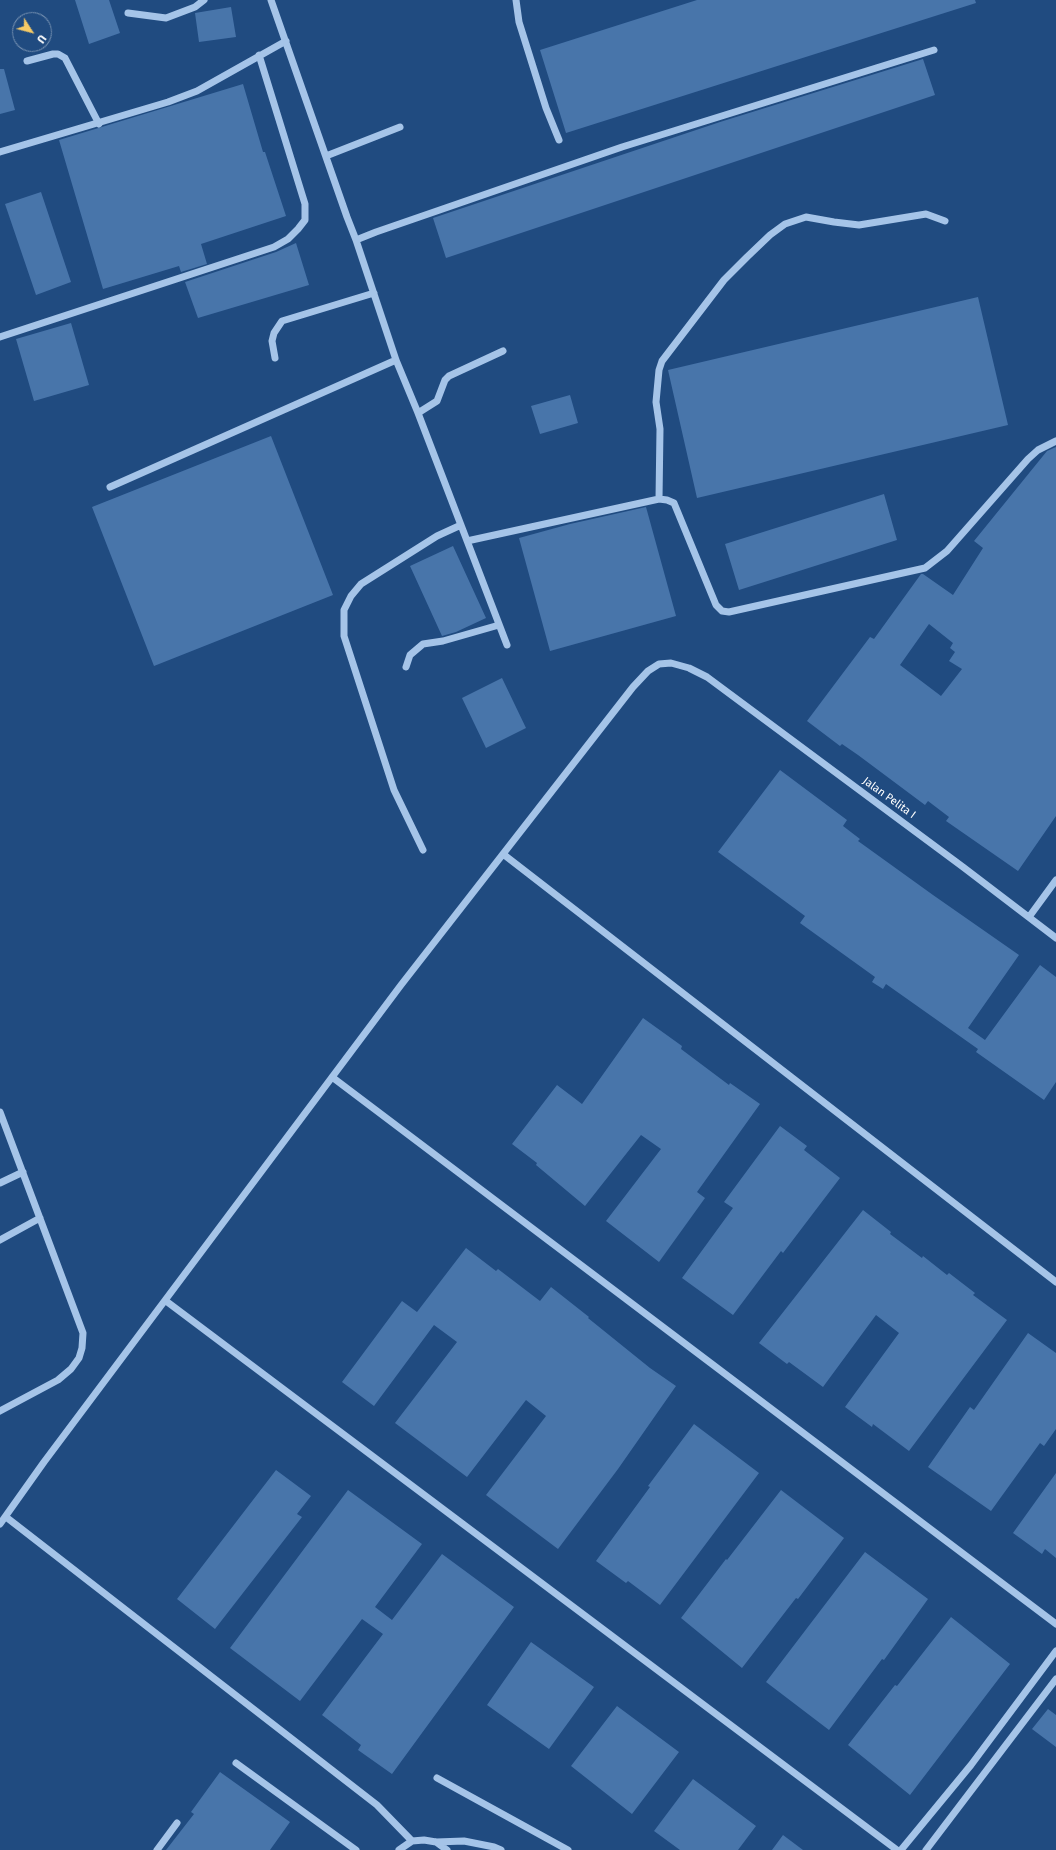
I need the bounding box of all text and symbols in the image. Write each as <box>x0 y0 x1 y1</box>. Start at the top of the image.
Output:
north arrow <box>12 12 52 52</box>
text: U <box>34 32 49 45</box>
street label: Jalan Pelita I <box>860 774 918 822</box>

